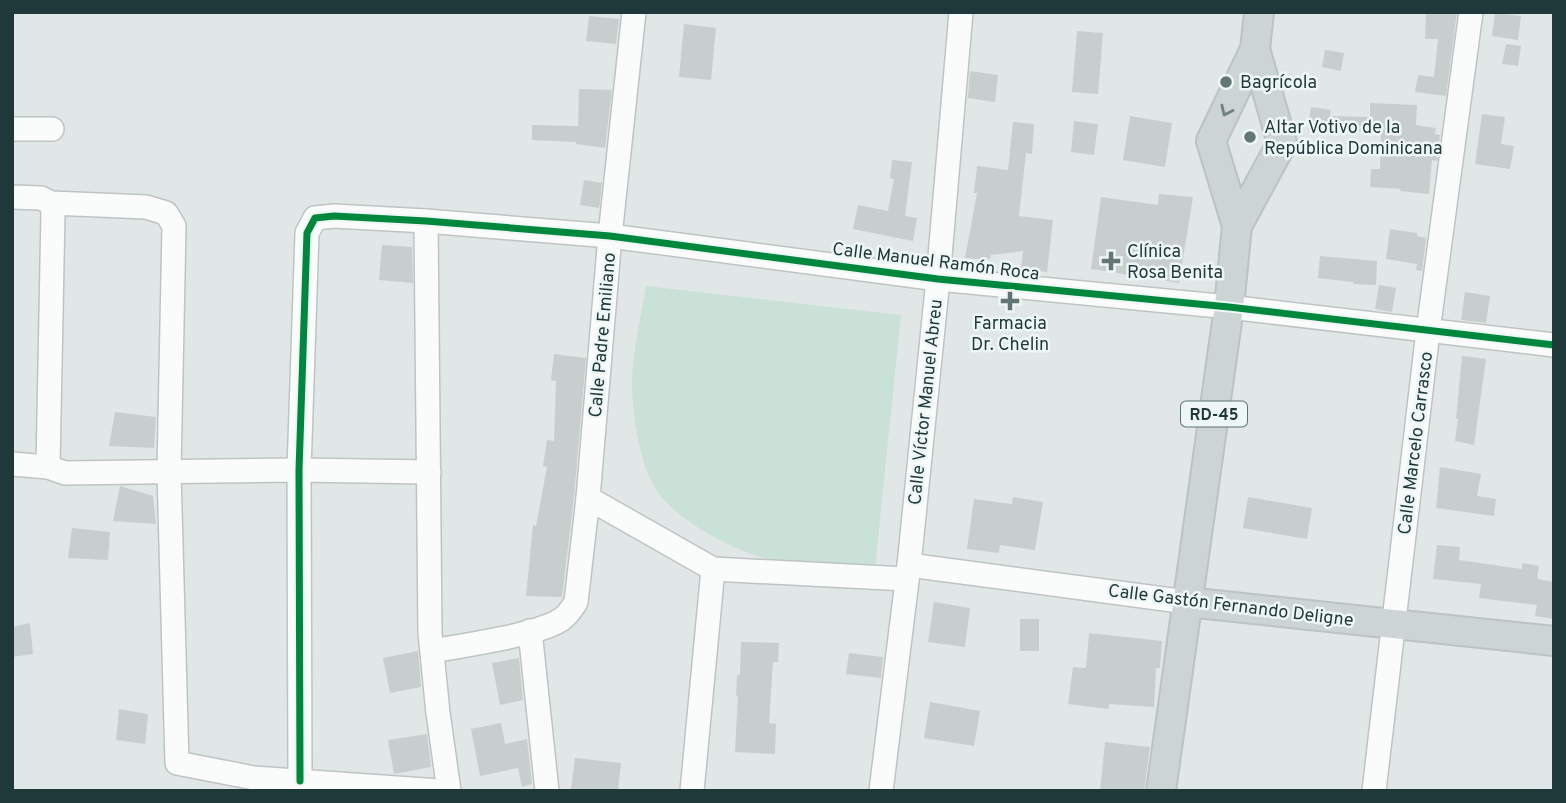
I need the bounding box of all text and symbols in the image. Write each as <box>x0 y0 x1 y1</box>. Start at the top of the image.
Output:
place label: Bagrícola <box>1240 72 1317 95</box>
marker: Bagrícola <box>1218 74 1234 90</box>
one-way arrow <box>1220 104 1234 116</box>
place label: Altar Votivo de la República Dominicana <box>1264 117 1442 161</box>
marker: Altar Votivo de la República Dominicana <box>1242 129 1258 145</box>
street label: Calle Manuel Ramón Roca <box>831 238 1041 287</box>
place label: Clínica Rosa Benita <box>1127 241 1223 285</box>
marker: Clínica Rosa Benita <box>1101 251 1121 271</box>
street label: Calle Padre Emiliano <box>585 252 622 419</box>
marker: Farmacia Dr. Chelin <box>1002 293 1018 309</box>
street label: Calle Víctor Manuel Abreu <box>904 298 949 506</box>
place label: Farmacia Dr. Chelin <box>971 313 1049 357</box>
street label: Calle Marcelo Carrasco <box>1394 350 1439 536</box>
road number: RD-45 <box>1181 402 1247 426</box>
street label: Calle Gastón Fernando Deligne <box>1107 580 1355 633</box>

